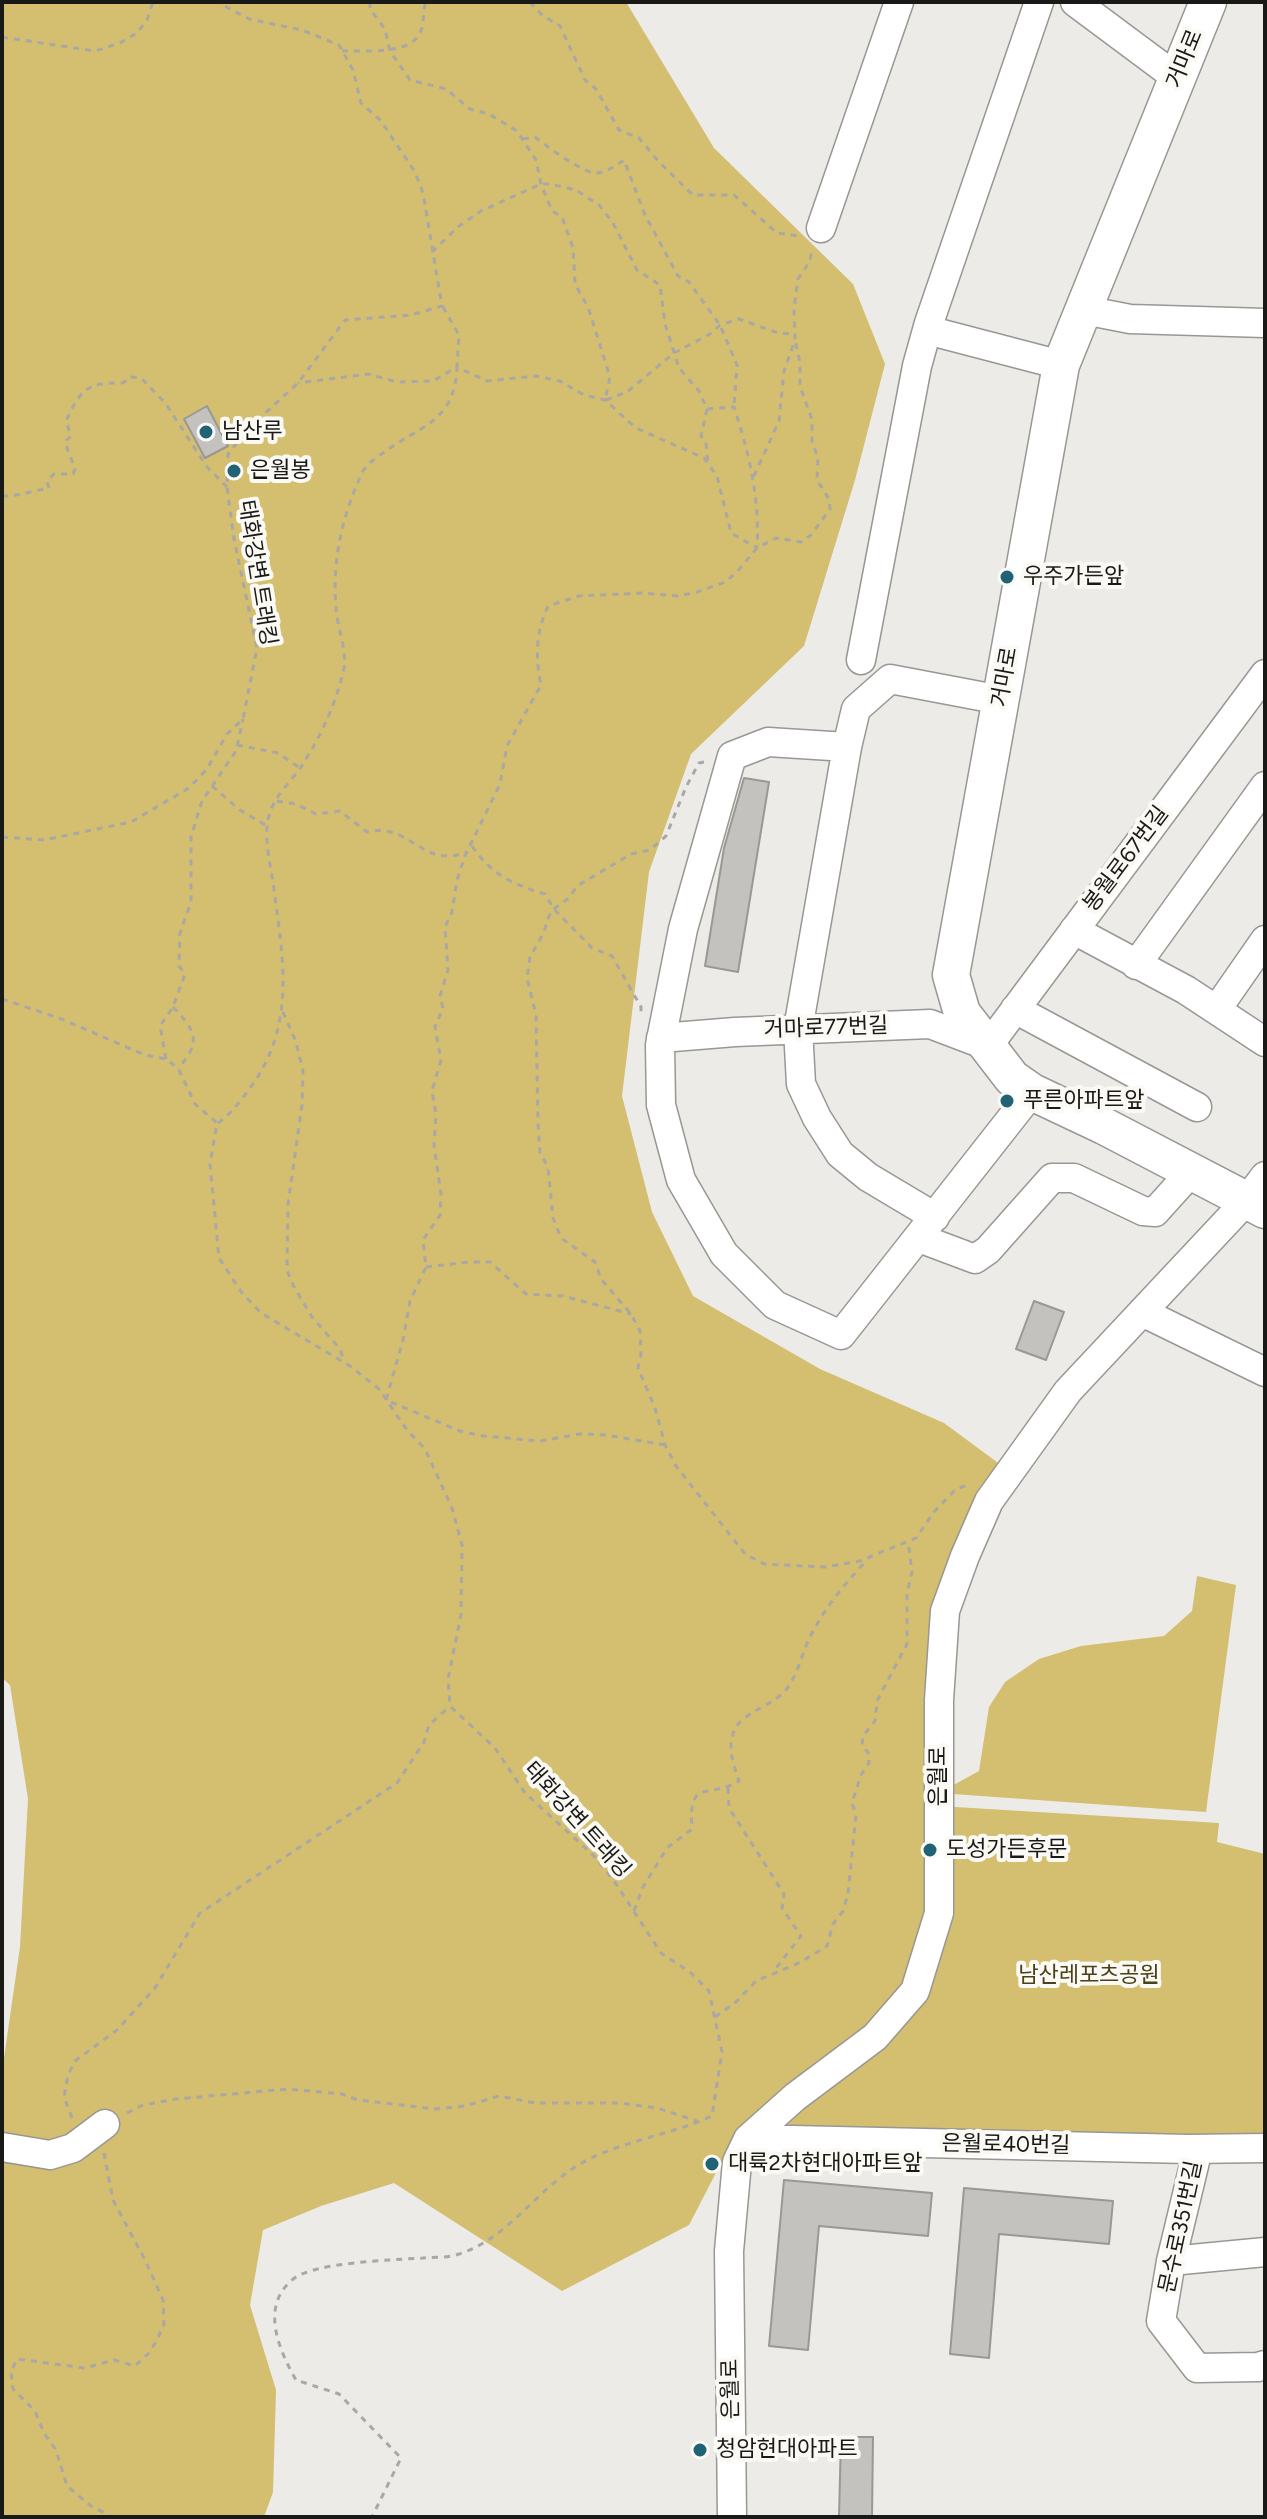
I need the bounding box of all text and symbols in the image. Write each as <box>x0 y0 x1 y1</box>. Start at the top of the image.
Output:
street label: 거마로 <box>1161 26 1209 92</box>
place label: 남산루 <box>222 419 283 445</box>
marker: 남산루 <box>197 423 215 441</box>
place label: 은월봉 <box>250 458 311 484</box>
marker: 은월봉 <box>225 462 243 480</box>
street label: 태화강변 트래킹 <box>232 498 282 648</box>
place label: 우주가든앞 <box>1023 564 1124 590</box>
marker: 우주가든앞 <box>998 568 1016 586</box>
street label: 거마로 <box>987 645 1023 709</box>
street label: 봉월로67번길 <box>1078 801 1174 917</box>
street label: 거마로77번길 <box>763 1013 889 1043</box>
place label: 푸른아파트앞 <box>1023 1088 1144 1114</box>
marker: 푸른아파트앞 <box>998 1092 1016 1110</box>
street label: 은월로 <box>926 1746 952 1806</box>
street label: 태화강변 트래킹 <box>518 1757 636 1883</box>
place label: 도성가든후문 <box>946 1837 1067 1863</box>
marker: 도성가든후문 <box>921 1841 939 1859</box>
park label: 남산레포츠공원 <box>1018 1963 1160 1989</box>
street label: 은월로40번길 <box>941 2131 1071 2159</box>
place label: 대륙2차현대아파트앞 <box>728 2151 922 2177</box>
marker: 대륙2차현대아파트앞 <box>703 2155 721 2173</box>
street label: 문수로351번길 <box>1154 2158 1208 2296</box>
street label: 은월로 <box>717 2358 745 2420</box>
place label: 청암현대아파트 <box>716 2437 858 2463</box>
marker: 청암현대아파트 <box>691 2441 709 2459</box>

